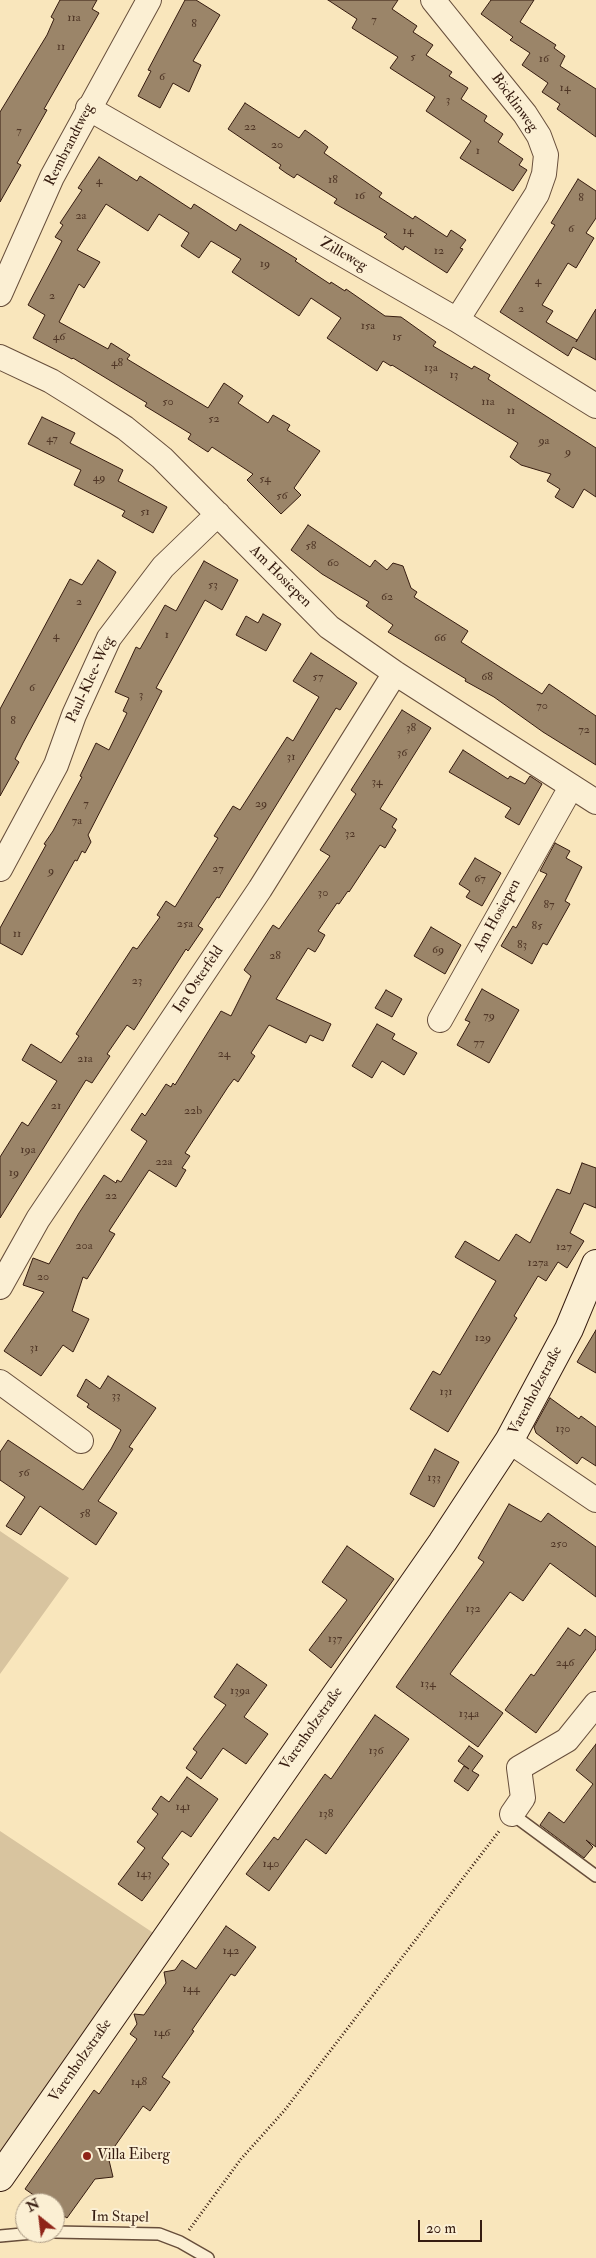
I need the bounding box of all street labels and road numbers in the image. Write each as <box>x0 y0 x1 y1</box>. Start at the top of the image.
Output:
street label: Böcklinweg <box>487 70 541 136</box>
street label: Rembrandtweg <box>42 101 98 189</box>
street label: Zilleweg <box>316 234 370 276</box>
street label: Am Hosiepen <box>245 542 315 612</box>
street label: Paul-Klee-Weg <box>63 634 119 726</box>
street label: Am Hosiepen <box>471 876 525 956</box>
street label: Im Osterfeld <box>170 943 228 1017</box>
street label: Varenholzstraße <box>505 1344 567 1438</box>
street label: Varenholzstraße <box>277 1684 347 1774</box>
street label: Varenholzstraße <box>46 2016 116 2106</box>
street label: Im Stapel <box>91 2208 149 2228</box>

